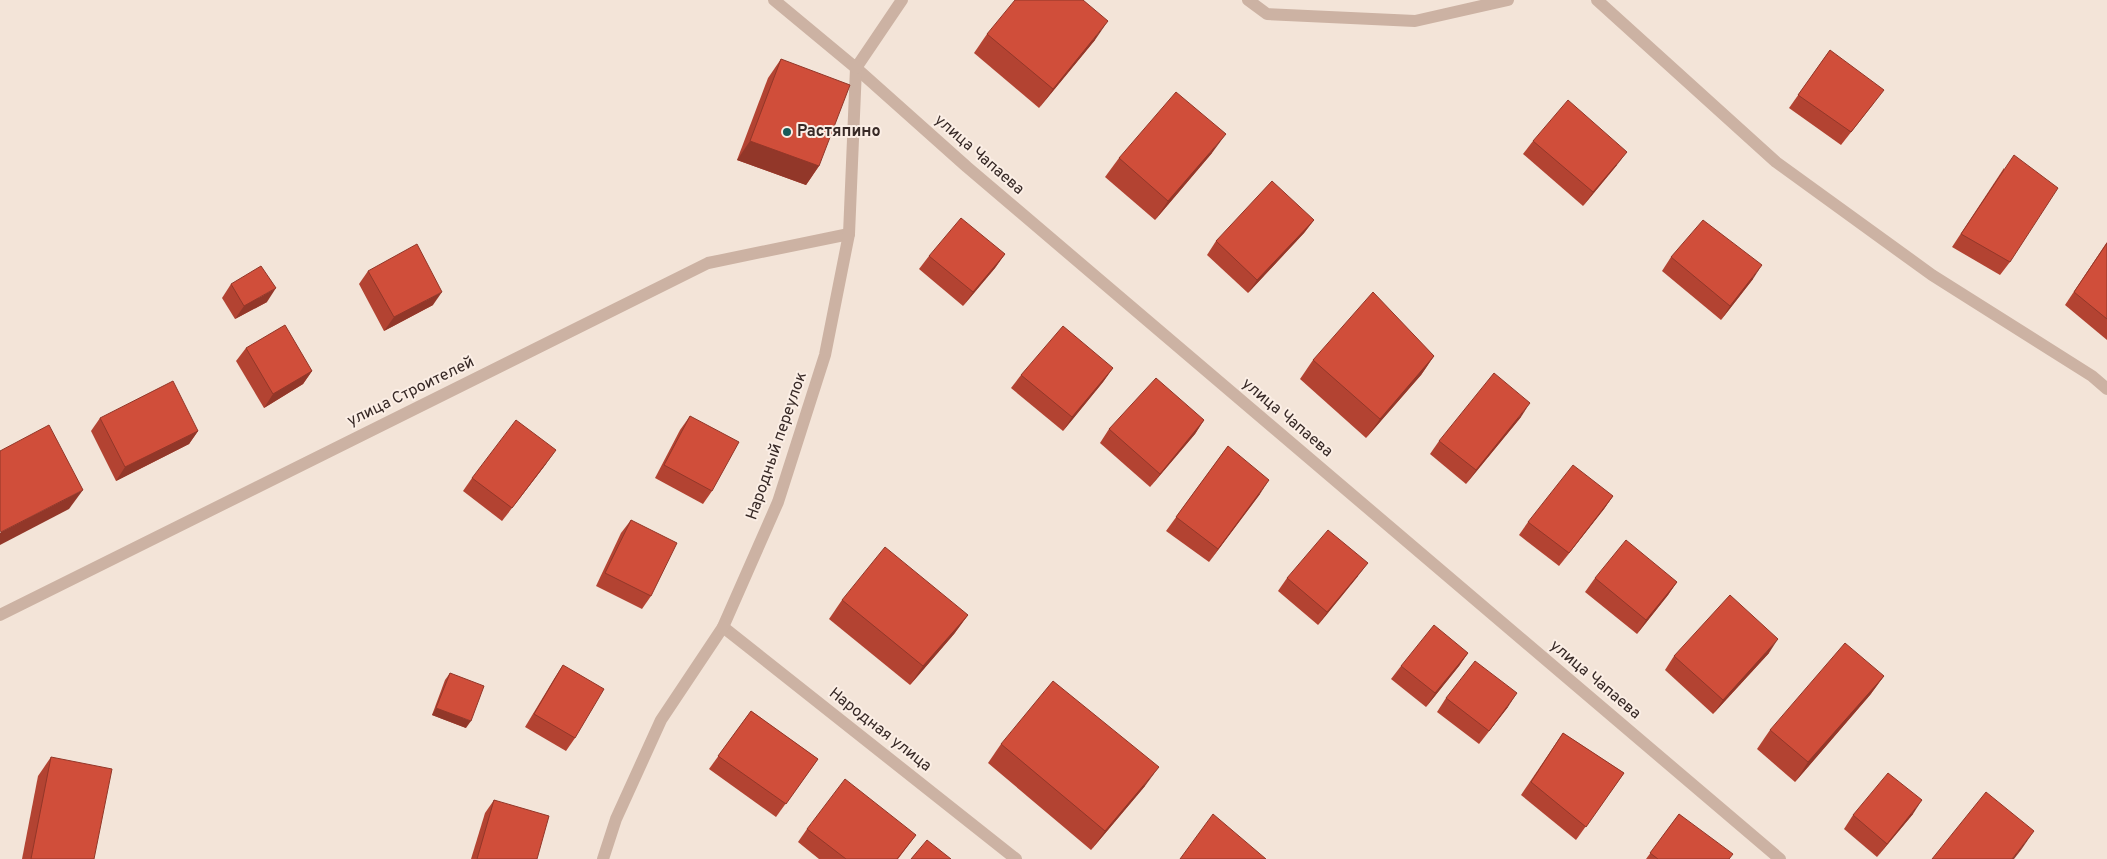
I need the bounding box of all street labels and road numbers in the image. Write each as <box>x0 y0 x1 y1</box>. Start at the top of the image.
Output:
street label: улица Чапаева <box>930 110 1028 200</box>
street label: улица Строителей <box>344 353 478 431</box>
street label: Народный переулок <box>742 369 812 523</box>
street label: улица Чапаева <box>1237 374 1337 462</box>
street label: улица Чапаева <box>1545 636 1645 724</box>
street label: Народная улица <box>825 684 935 776</box>

